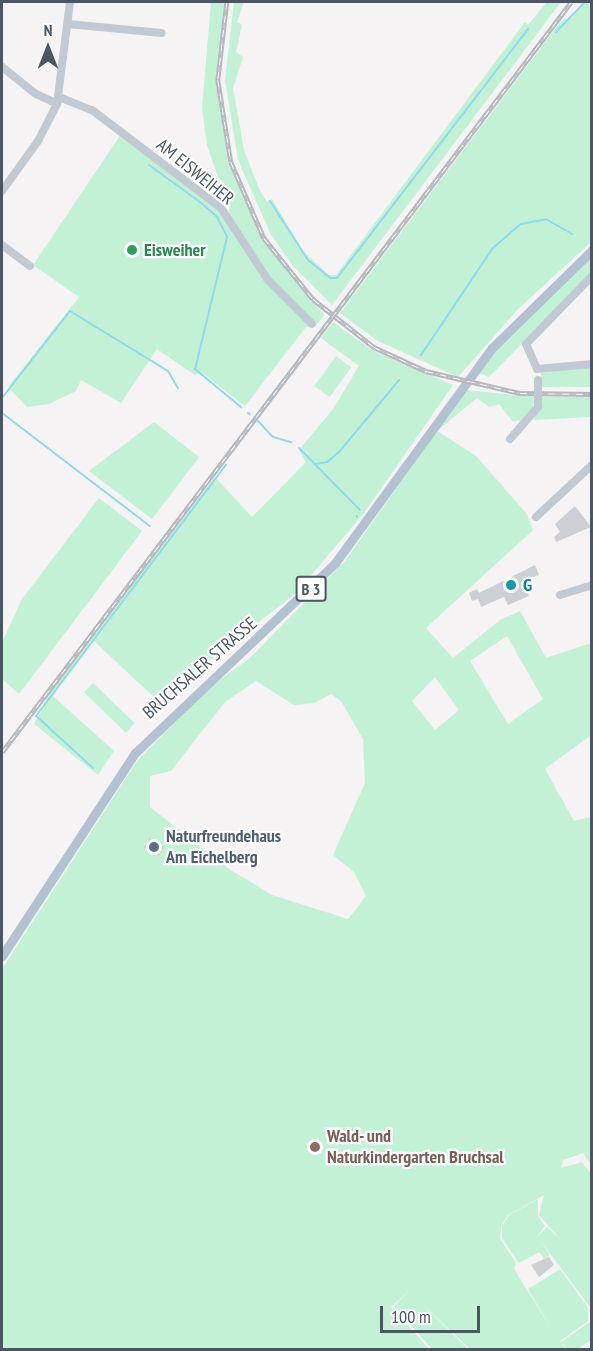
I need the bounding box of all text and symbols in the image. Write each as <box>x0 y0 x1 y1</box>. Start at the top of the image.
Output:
north arrow <box>18 18 78 78</box>
text: N <box>44 20 52 40</box>
street label: AM EISWEIHER <box>152 134 238 210</box>
place label: Eisweiher <box>144 239 206 261</box>
marker: Eisweiher <box>125 243 139 257</box>
place label: G <box>523 574 532 596</box>
road number: B 3 <box>294 576 328 602</box>
marker: G <box>504 578 518 592</box>
street label: BRUCHSALER STRASSE <box>139 613 261 723</box>
place label: Naturfreundehaus Am Eichelberg <box>166 826 281 868</box>
marker: Naturfreundehaus Am Eichelberg <box>147 840 161 854</box>
place label: Wald- und Naturkindergarten Bruchsal <box>327 1126 504 1168</box>
marker: Wald- und Naturkindergarten Bruchsal <box>308 1140 322 1154</box>
scale bar <box>383 1294 484 1332</box>
text: 100 m <box>391 1305 431 1328</box>

